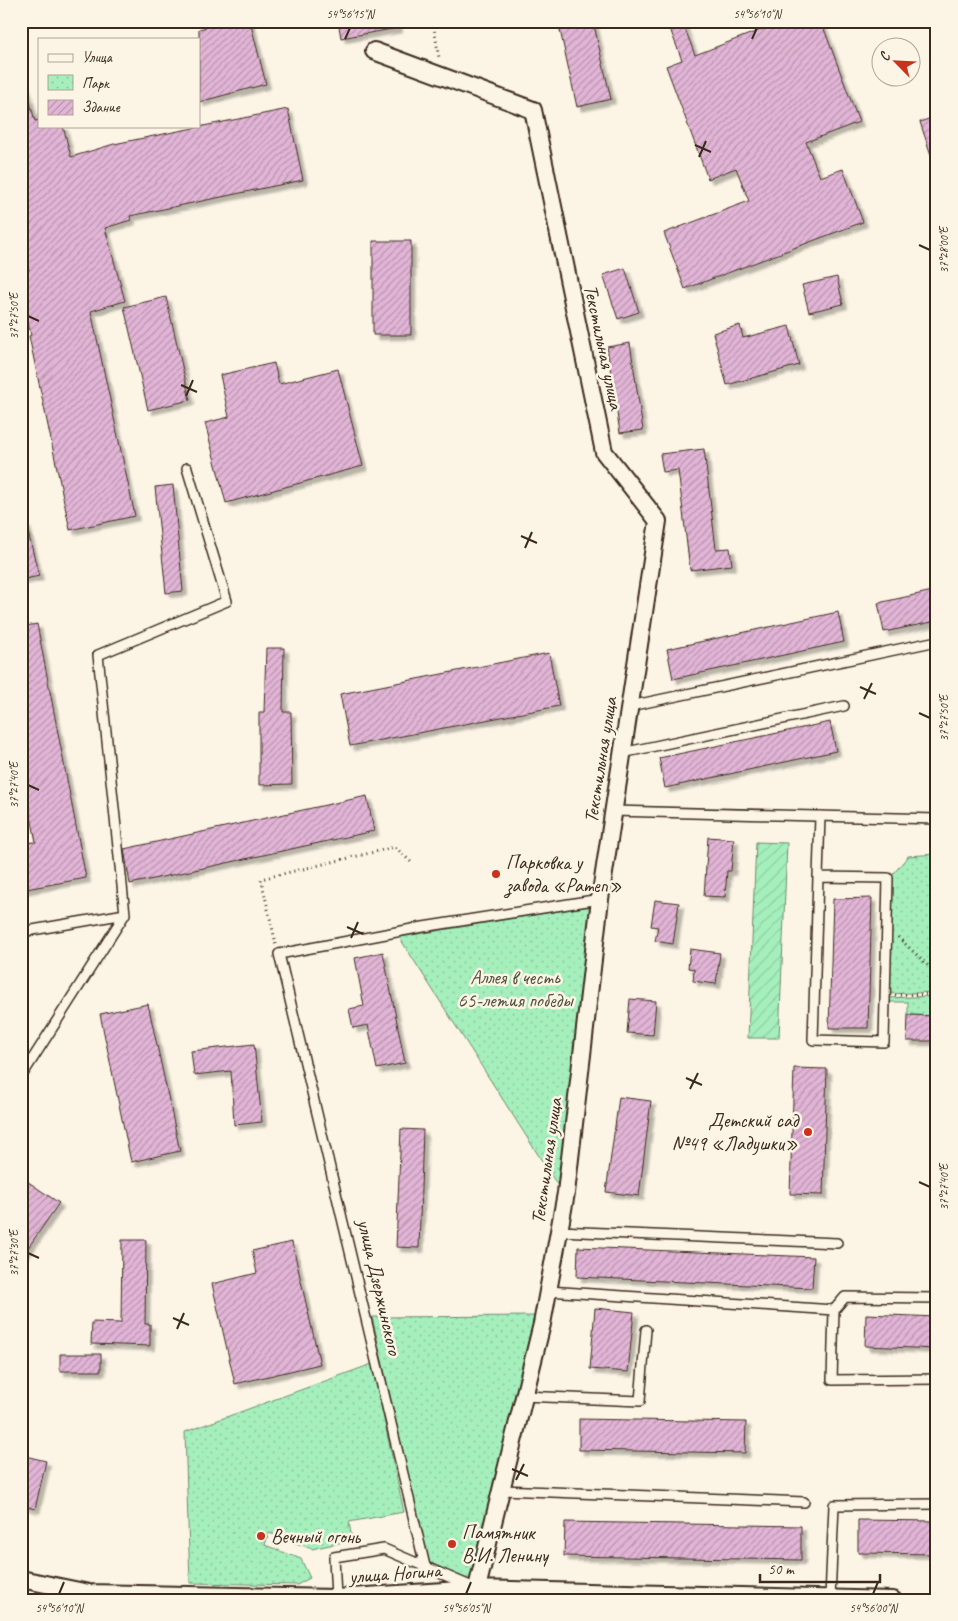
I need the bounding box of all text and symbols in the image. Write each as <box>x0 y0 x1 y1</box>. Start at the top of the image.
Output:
text: 54°56'15"N <box>326 6 375 22</box>
text: 54°56'10"N <box>733 6 782 22</box>
legend <box>38 38 200 128</box>
north arrow <box>870 38 920 88</box>
text: Улица <box>82 48 113 67</box>
text: С <box>875 48 895 64</box>
text: Парк <box>82 74 110 93</box>
text: Здание <box>82 98 121 117</box>
text: 37°28'00"E <box>936 225 952 273</box>
street label: Текстильная улица <box>578 282 629 413</box>
text: 37°27'50"E <box>6 291 22 339</box>
text: 37°27'50"E <box>936 693 952 741</box>
street label: Текстильная улица <box>578 694 623 825</box>
text: 37°27'40"E <box>6 760 22 808</box>
place label: Парковка у завода «Ратеп» <box>503 850 622 899</box>
marker: Парковка у завода «Ратеп» <box>490 868 502 880</box>
park label: Аллея в честь 65-летия победы <box>457 965 574 1013</box>
street label: Текстильная улица <box>525 1095 568 1226</box>
place label: Детский сад №49 «Ладушки» <box>672 1108 800 1156</box>
marker: Детский сад №49 «Ладушки» <box>802 1126 814 1138</box>
text: 37°27'40"E <box>936 1162 952 1210</box>
street label: улица Дзержинского <box>352 1216 407 1358</box>
text: 37°27'30"E <box>6 1228 22 1276</box>
place label: Памятник В.И. Ленину <box>462 1520 550 1568</box>
place label: Вечный огонь <box>271 1524 362 1549</box>
marker: Вечный огонь <box>255 1530 267 1542</box>
marker: Памятник В.И. Ленину <box>446 1538 458 1550</box>
scale bar <box>760 1551 880 1583</box>
street label: улица Ногина <box>347 1558 444 1589</box>
text: 50 m <box>768 1560 795 1579</box>
text: 54°56'10"N <box>35 1600 84 1616</box>
text: 54°56'05"N <box>442 1600 491 1616</box>
text: 54°56'00"N <box>849 1600 898 1616</box>

